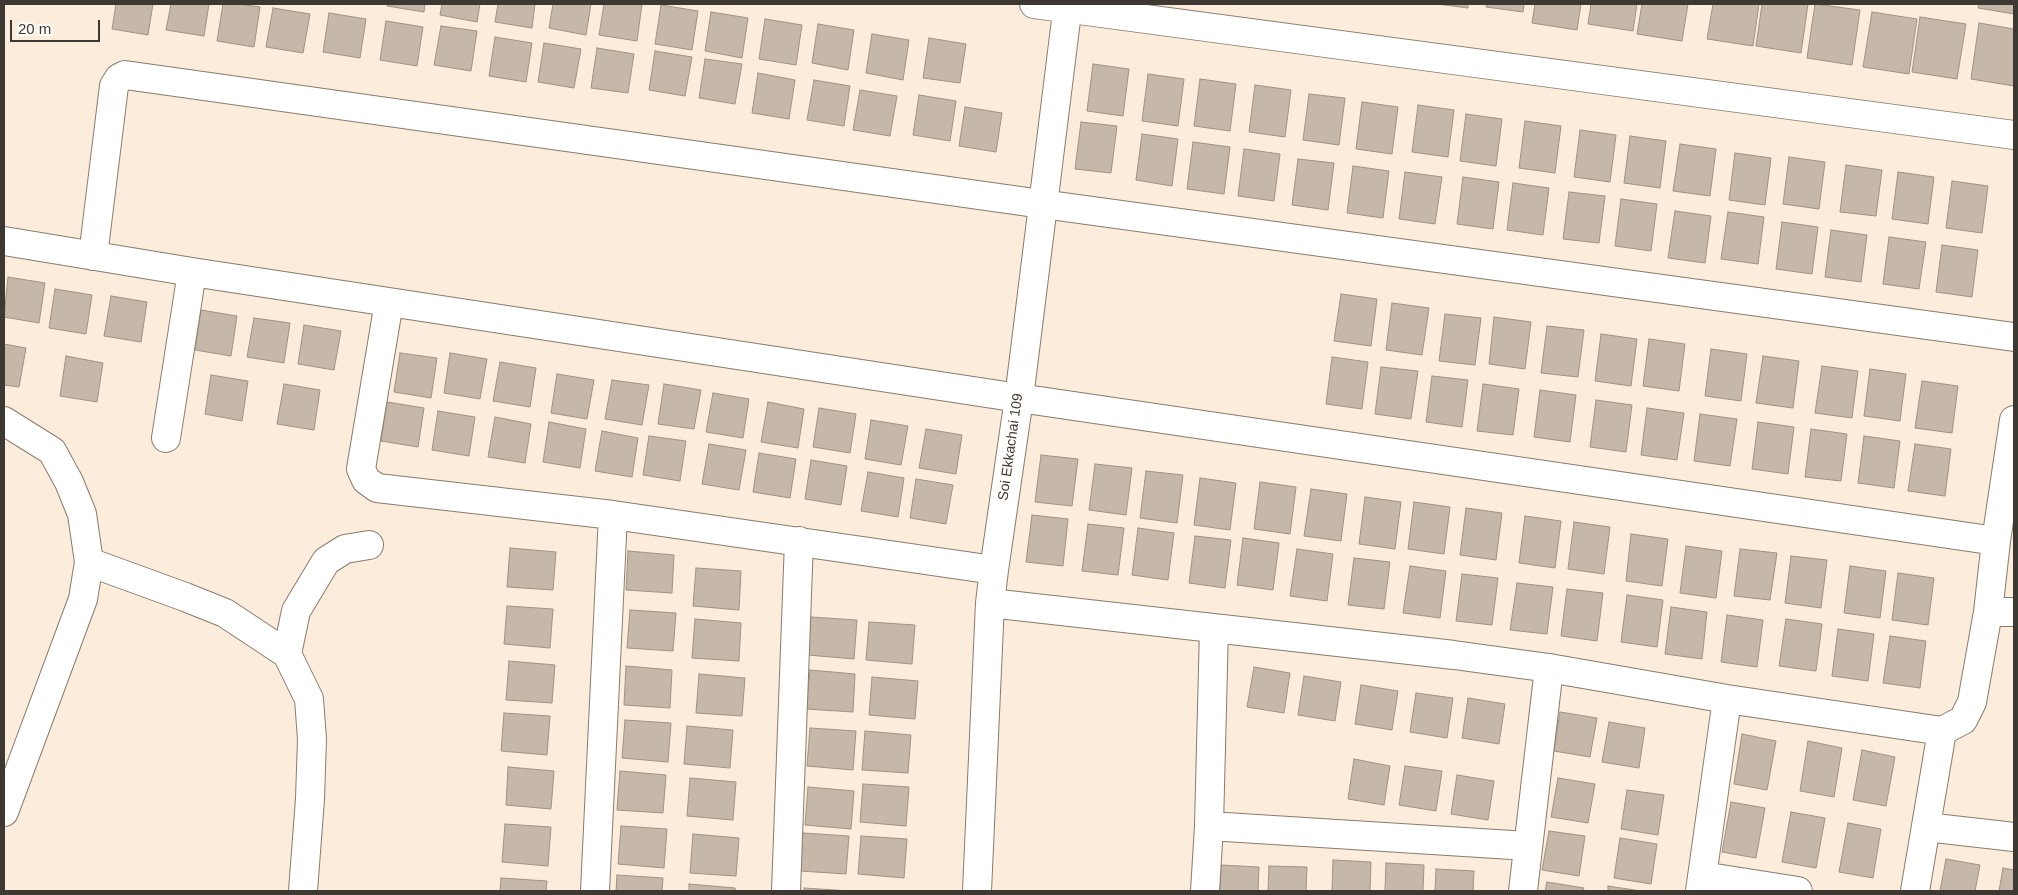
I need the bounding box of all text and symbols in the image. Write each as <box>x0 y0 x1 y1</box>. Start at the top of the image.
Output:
scale bar <box>12 10 102 42</box>
text: 20 m <box>18 20 51 37</box>
street label: Soi Ekkachai 109 <box>995 392 1027 502</box>

